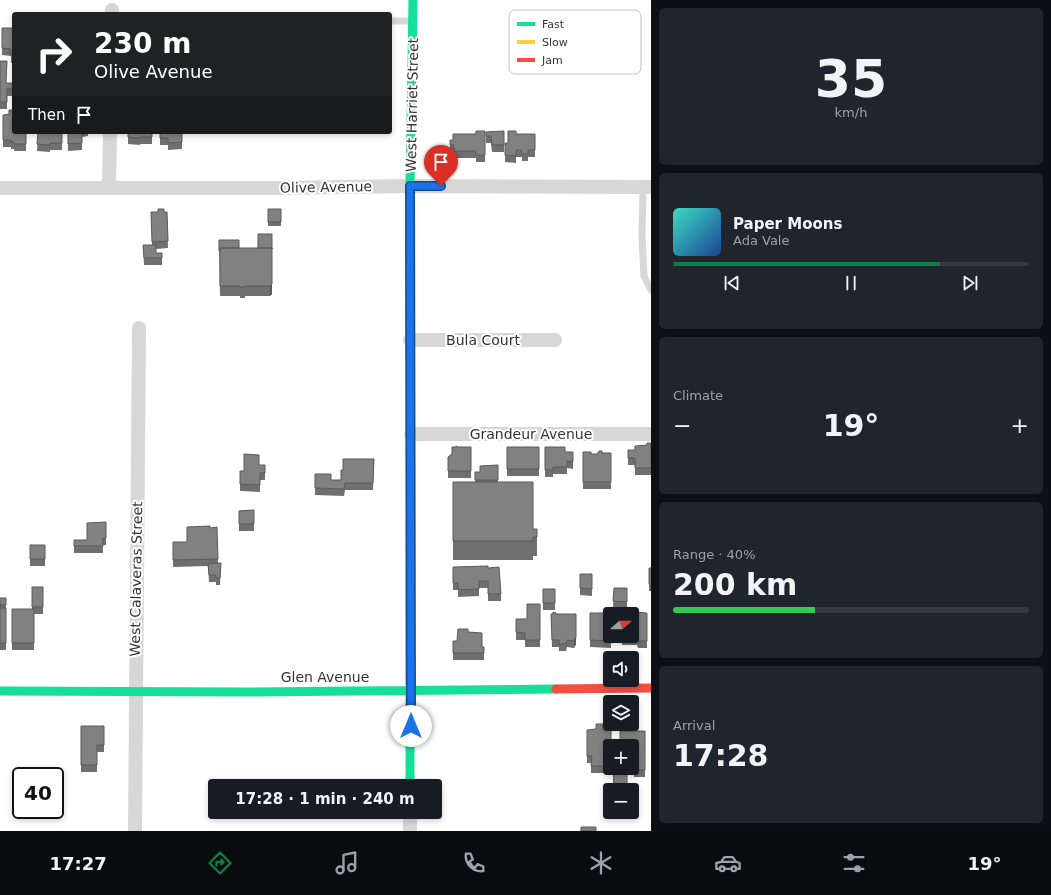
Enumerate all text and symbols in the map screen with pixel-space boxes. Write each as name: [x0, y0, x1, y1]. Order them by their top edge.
legend: [509, 10, 641, 74]
text: Fast: [542, 18, 565, 31]
text: 230 m: [94, 27, 191, 60]
icon: right: [28, 28, 80, 80]
text: Slow: [542, 36, 568, 49]
street label: West Harriet Street: [403, 37, 421, 172]
text: 35: [815, 49, 887, 109]
text: Jam: [541, 54, 563, 67]
text: Olive Avenue: [94, 61, 213, 82]
icon: arrive: [73, 104, 95, 126]
text: km/h: [835, 105, 867, 120]
text: Then: [28, 106, 65, 124]
pin: [424, 145, 458, 186]
icon: arrive: [430, 151, 452, 173]
street label: Olive Avenue: [280, 178, 372, 196]
text: Paper Moons: [733, 215, 842, 233]
text: Ada Vale: [733, 233, 789, 248]
icon: previous: [721, 272, 743, 294]
icon: pause: [840, 272, 862, 294]
icon: next: [959, 272, 981, 294]
street label: Bula Court: [446, 332, 520, 348]
text: Climate: [673, 388, 723, 403]
text: 19°: [823, 408, 879, 443]
text: −: [673, 413, 691, 438]
text: +: [1011, 413, 1029, 438]
street label: Grandeur Avenue: [470, 426, 592, 442]
street label: West Calaveras Street: [127, 501, 145, 657]
text: Range · 40%: [673, 547, 756, 562]
text: 200 km: [673, 567, 797, 602]
north arrow: [603, 607, 639, 643]
map controls: [603, 607, 639, 819]
button: sound: [603, 651, 639, 687]
street label: Glen Avenue: [281, 669, 369, 685]
button: layers: [603, 695, 639, 731]
position arrow: [390, 705, 432, 747]
text: Arrival: [673, 718, 715, 733]
text: 17:28: [673, 738, 769, 773]
button: +: [603, 739, 639, 775]
speed limit sign: 40: [12, 767, 64, 819]
button: −: [603, 783, 639, 819]
text: 17:28 · 1 min · 240 m: [235, 790, 415, 808]
icon: directions: [206, 849, 234, 877]
icon: music: [333, 849, 361, 877]
icon: phone: [460, 849, 488, 877]
icon: climate: [587, 849, 615, 877]
icon: car: [714, 849, 742, 877]
icon: filters: [840, 849, 868, 877]
text: 17:27: [49, 853, 107, 874]
text: 19°: [967, 853, 1002, 874]

